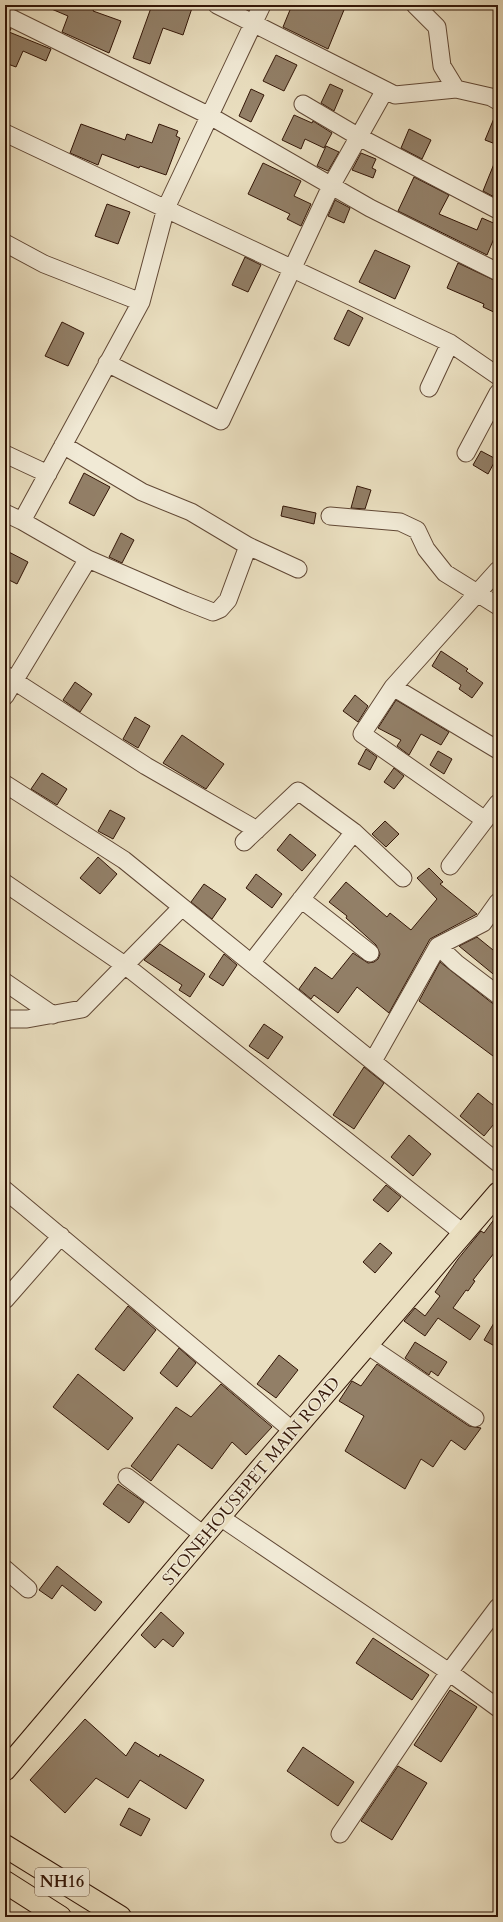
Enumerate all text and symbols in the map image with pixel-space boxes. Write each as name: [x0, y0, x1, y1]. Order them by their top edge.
street label: STONEHOUSEPET MAIN ROAD: [157, 1372, 345, 1590]
road number: NH16: [35, 1868, 89, 1896]

